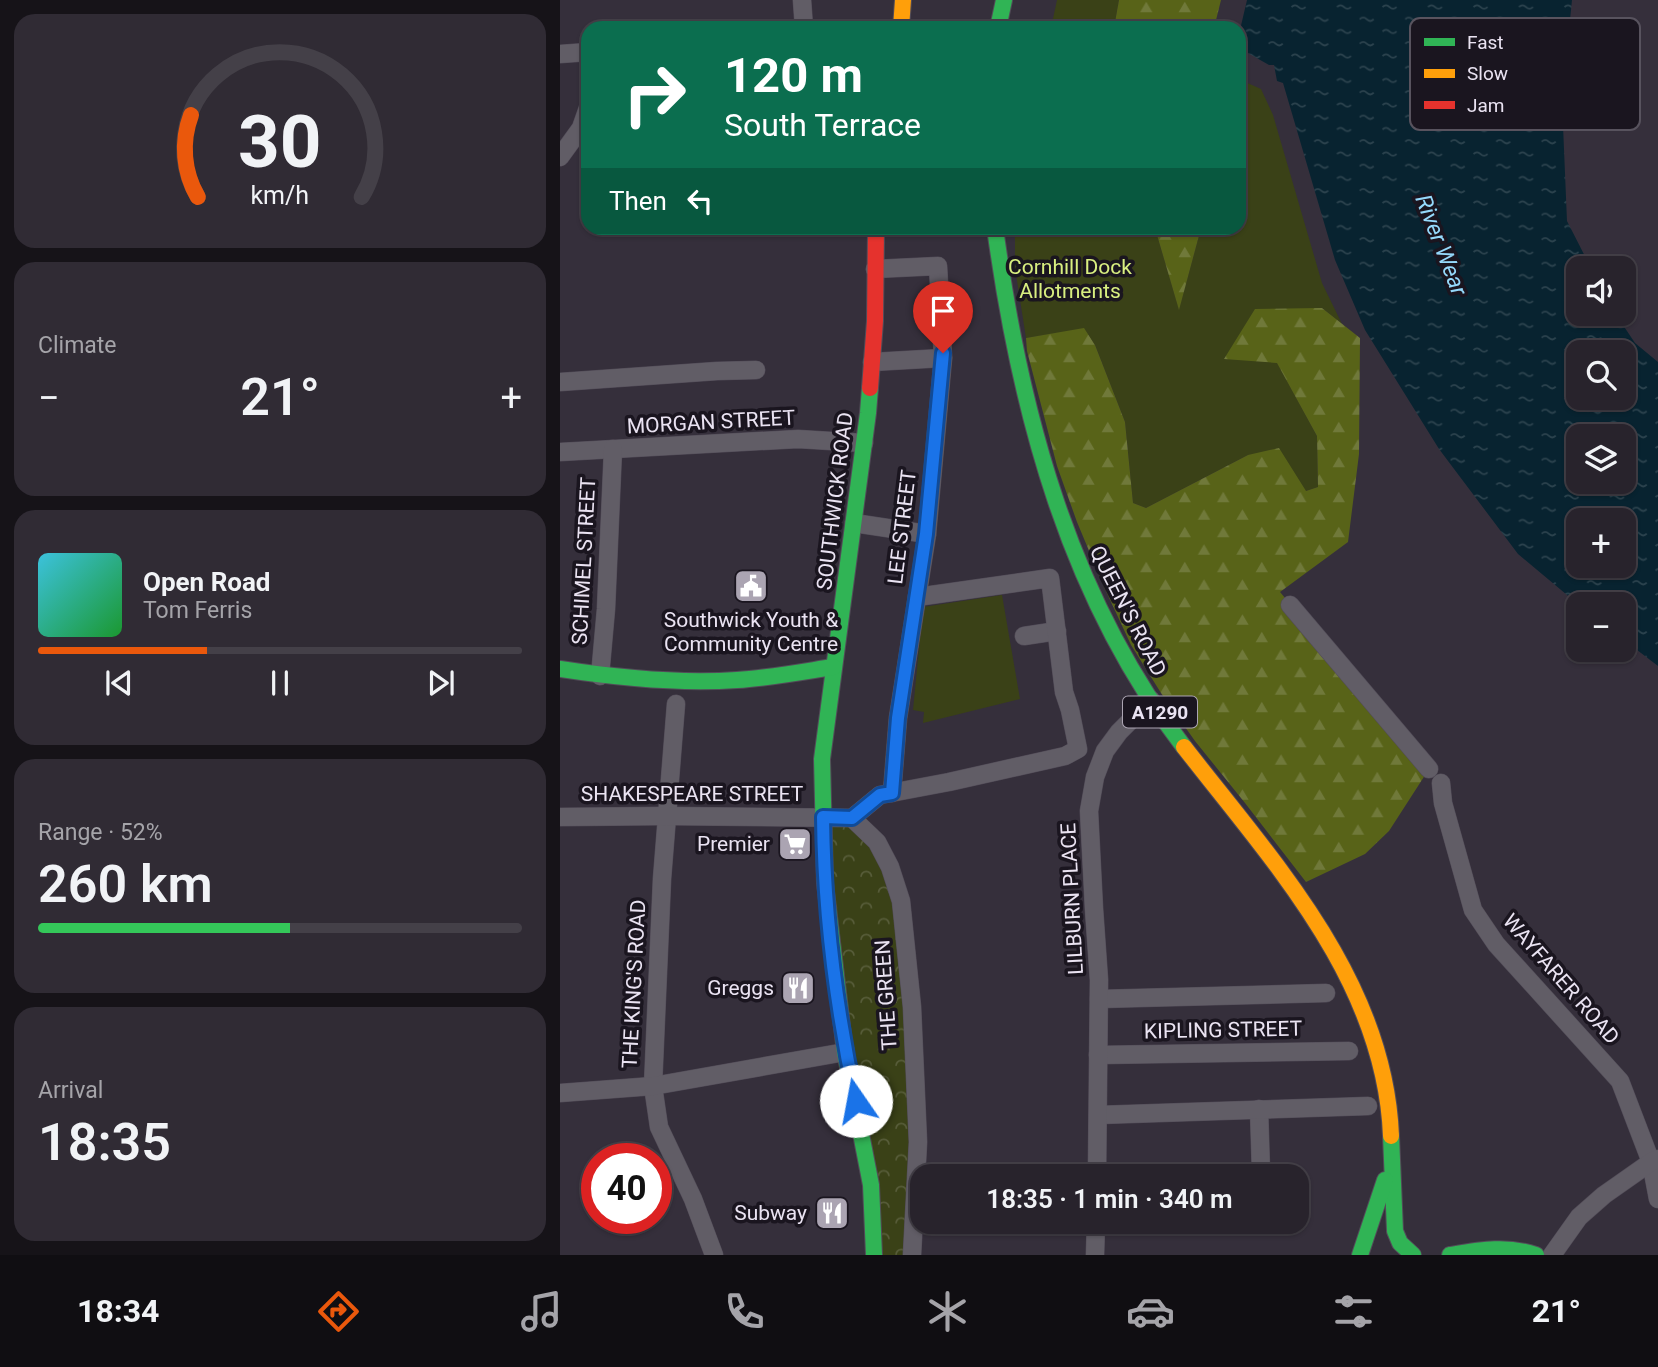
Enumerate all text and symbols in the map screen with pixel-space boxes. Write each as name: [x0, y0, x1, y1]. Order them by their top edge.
legend: [1410, 18, 1640, 130]
text: Fast: [1467, 31, 1504, 54]
text: 120 m: [724, 47, 863, 104]
icon: right: [609, 49, 700, 140]
text: Slow: [1467, 62, 1508, 85]
text: Jam: [1467, 94, 1504, 117]
text: 30: [238, 99, 322, 185]
text: South Terrace: [724, 106, 921, 144]
text: km/h: [251, 181, 309, 210]
icon: left: [681, 182, 719, 220]
text: Then: [609, 186, 667, 216]
water label: River Wear: [1409, 191, 1473, 301]
park label: Cornhill Dock Allotments: [1008, 255, 1132, 303]
map controls: [1566, 256, 1636, 662]
button: sound: [1566, 256, 1636, 326]
pin: [913, 281, 973, 353]
icon: arrive: [924, 292, 962, 330]
text: Climate: [38, 332, 117, 359]
button: search: [1566, 340, 1636, 410]
text: 21°: [240, 367, 320, 428]
text: −: [38, 376, 60, 420]
text: +: [500, 376, 522, 420]
street label: MORGAN STREET: [626, 406, 796, 438]
street label: SOUTHWICK ROAD: [812, 411, 858, 591]
button: layers: [1566, 424, 1636, 494]
street label: LEE STREET: [883, 468, 921, 586]
street label: SCHIMEL STREET: [568, 476, 600, 646]
button: +: [1566, 508, 1636, 578]
street label: QUEEN'S ROAD: [1085, 542, 1171, 680]
text: Open Road: [143, 567, 271, 597]
public building icon: Southwick Youth & Community Centre: [732, 567, 770, 605]
button: −: [1566, 592, 1636, 662]
text: Tom Ferris: [143, 597, 252, 624]
place label: Southwick Youth & Community Centre: [664, 608, 838, 656]
icon: previous: [100, 664, 138, 702]
icon: pause: [261, 664, 299, 702]
icon: next: [422, 664, 460, 702]
road number: A1290: [1123, 696, 1197, 727]
street label: SHAKESPEARE STREET: [581, 782, 804, 806]
text: Range · 52%: [38, 819, 163, 846]
street label: LILBURN PLACE: [1056, 822, 1088, 976]
supermarket icon: Premier: [776, 825, 814, 863]
place label: Premier: [697, 832, 770, 856]
text: 260 km: [38, 854, 213, 915]
street label: THE KING'S ROAD: [618, 899, 650, 1069]
street label: WAYFARER ROAD: [1498, 909, 1624, 1049]
street label: THE GREEN: [870, 939, 902, 1051]
restaurant icon: Greggs: [779, 969, 817, 1007]
place label: Greggs: [707, 976, 774, 1000]
street label: KIPLING STREET: [1144, 1017, 1303, 1043]
position arrow: [819, 1064, 893, 1138]
text: Arrival: [38, 1077, 103, 1104]
text: 18:35: [38, 1112, 171, 1173]
speed limit sign: 40: [581, 1143, 672, 1234]
text: 18:35 · 1 min · 340 m: [986, 1184, 1233, 1214]
restaurant icon: Subway: [813, 1194, 851, 1232]
place label: Subway: [734, 1201, 807, 1225]
icon: directions: [314, 1287, 363, 1336]
icon: music: [517, 1287, 566, 1336]
icon: phone: [720, 1287, 769, 1336]
icon: climate: [923, 1287, 972, 1336]
icon: car: [1126, 1287, 1175, 1336]
icon: filters: [1329, 1287, 1378, 1336]
text: 18:34: [77, 1292, 159, 1330]
text: 21°: [1532, 1292, 1581, 1330]

